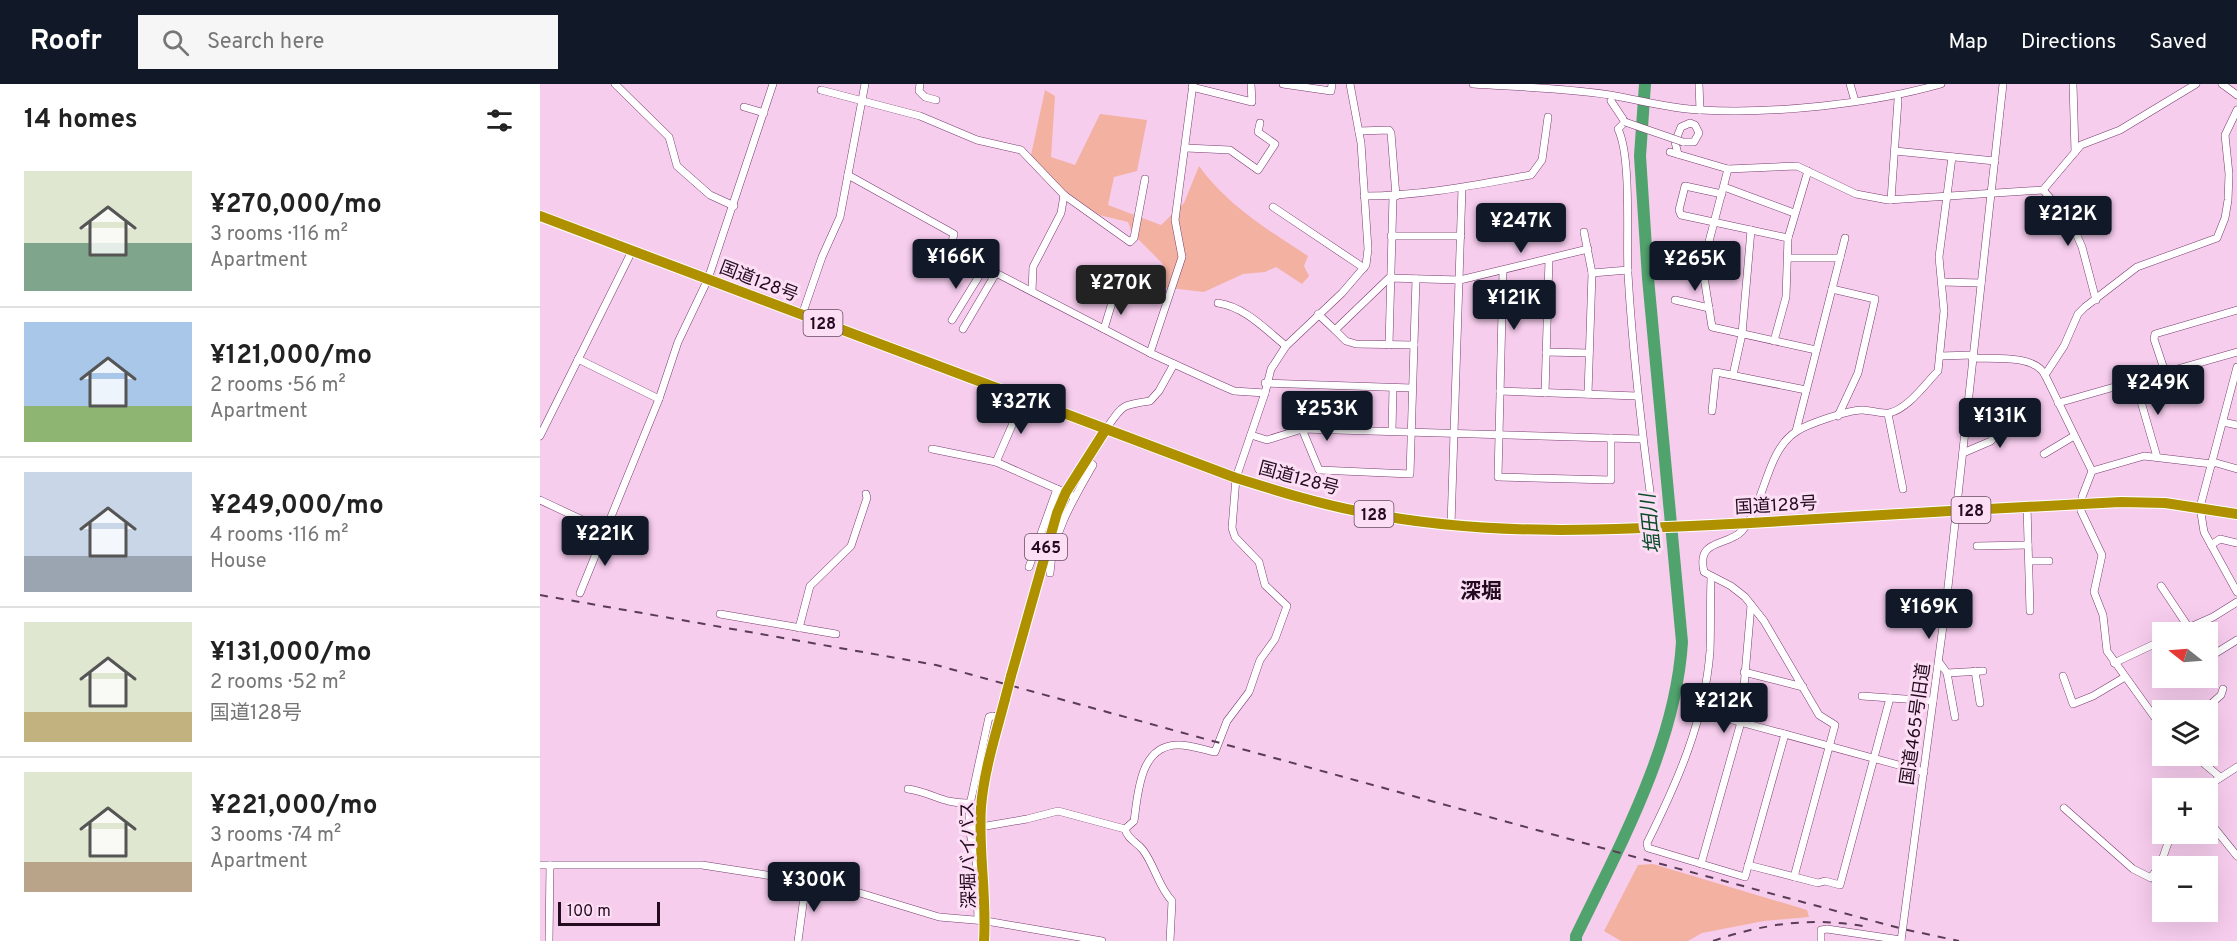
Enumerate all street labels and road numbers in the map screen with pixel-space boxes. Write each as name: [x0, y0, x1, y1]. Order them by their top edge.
street label: 国道128号: [716, 257, 801, 308]
road number: 128: [804, 310, 842, 336]
street label: 国道128号: [1256, 458, 1342, 501]
street label: 国道128号: [1734, 493, 1818, 520]
road number: 128: [1952, 497, 1990, 523]
road number: 128: [1354, 501, 1394, 527]
road number: 465: [1025, 534, 1067, 560]
street label: 国道465号旧道: [1897, 662, 1936, 787]
street label: 深堀バイパス: [957, 801, 982, 909]

